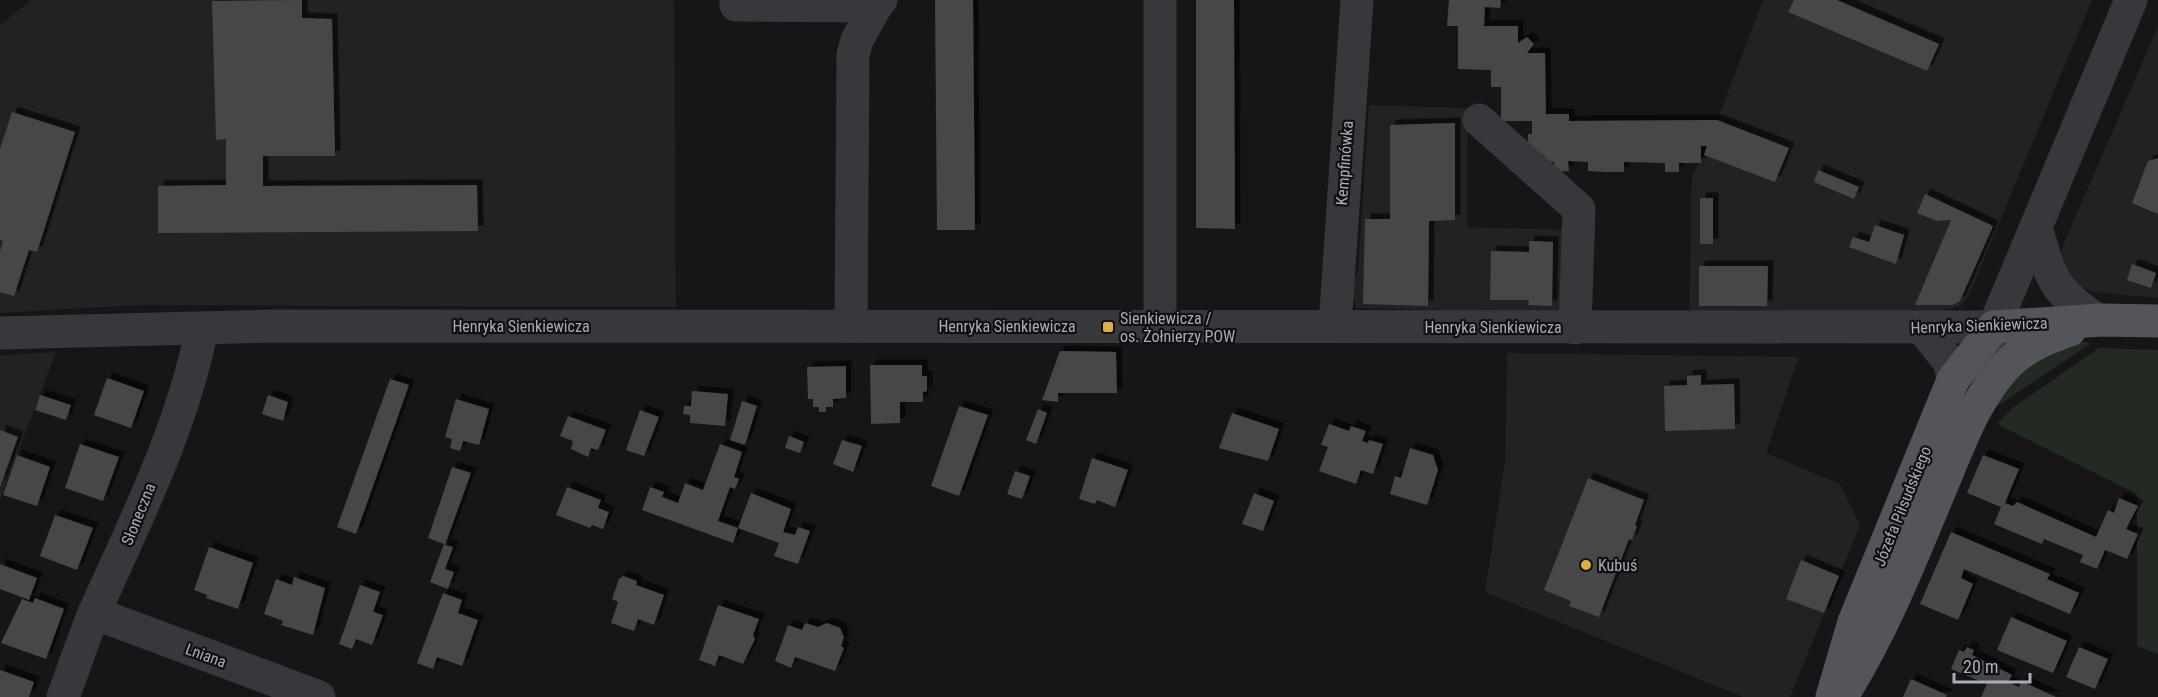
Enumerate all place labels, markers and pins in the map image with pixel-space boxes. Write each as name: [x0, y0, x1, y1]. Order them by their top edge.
place label: Sienkiewicza / os. Żołnierzy POW: [1120, 309, 1235, 346]
marker: Sienkiewicza / os. Żołnierzy POW: [1101, 320, 1115, 334]
place label: Kubuś: [1598, 556, 1637, 575]
marker: Kubuś: [1579, 558, 1593, 572]

